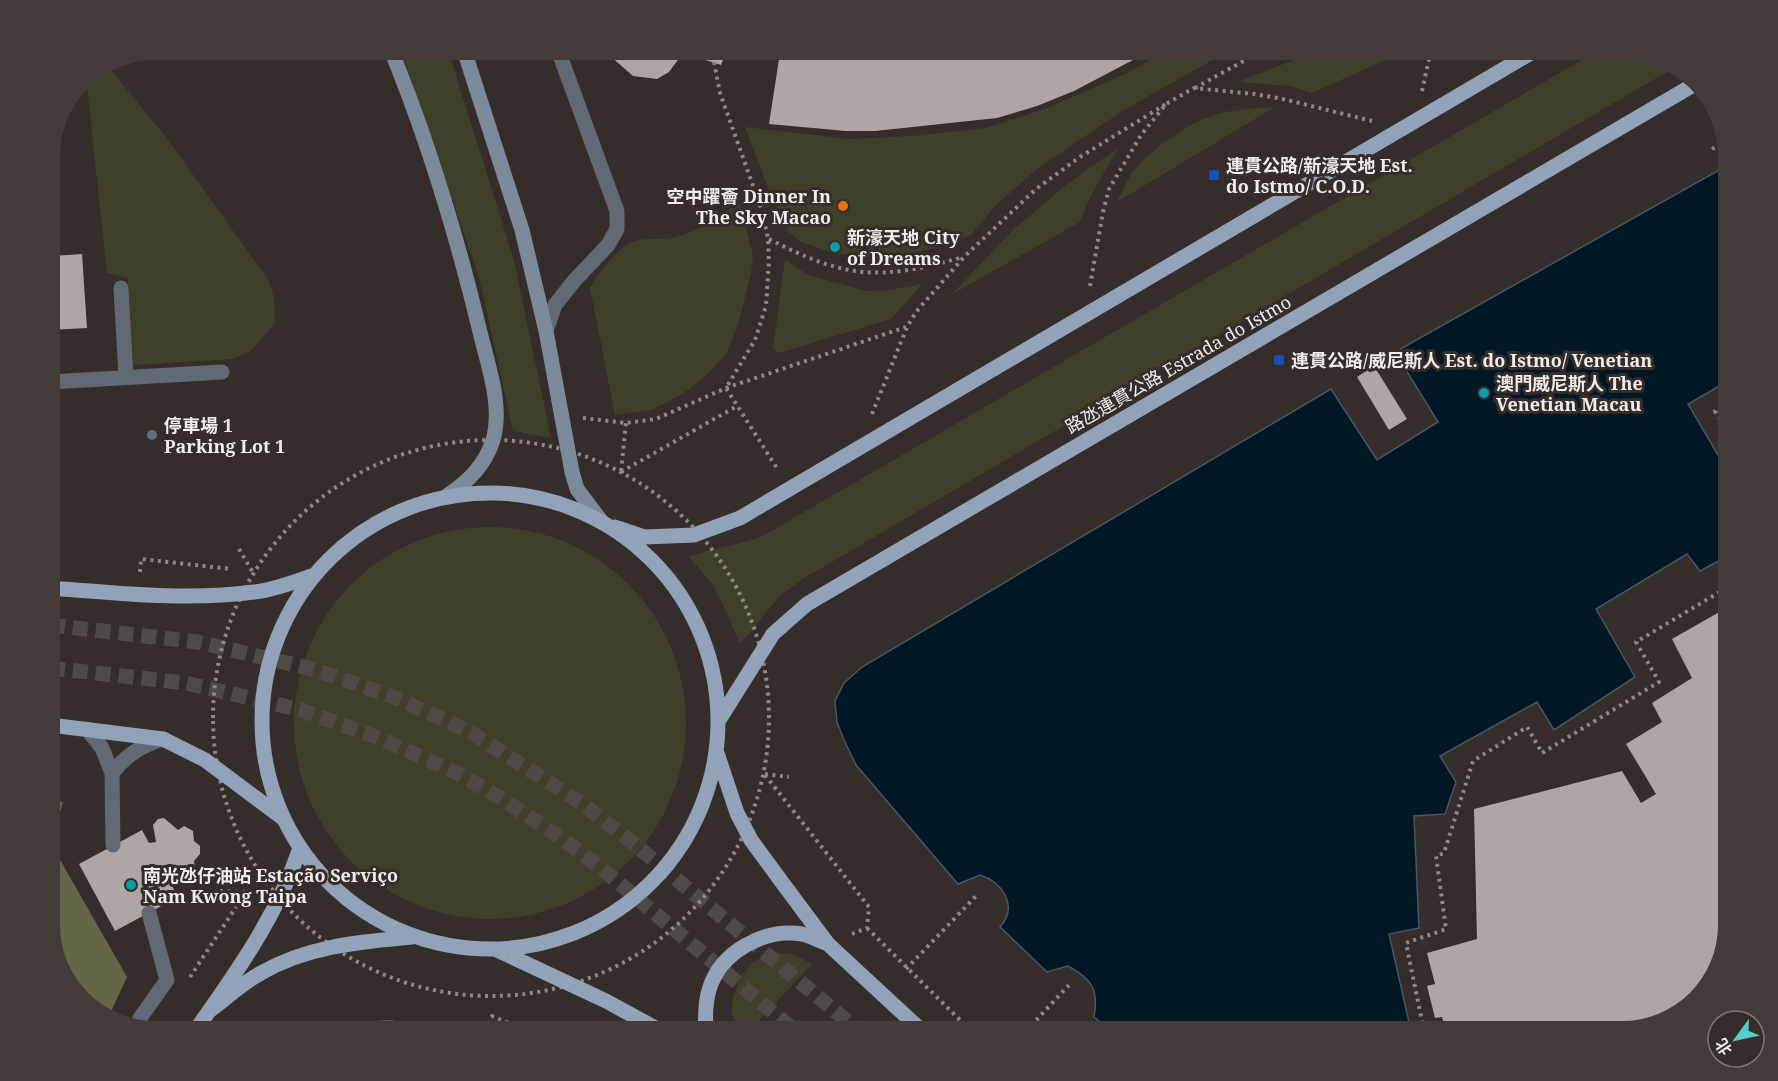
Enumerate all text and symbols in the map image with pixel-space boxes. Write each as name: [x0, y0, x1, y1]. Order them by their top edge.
place label: 連貫公路/新濠天地 Est. do Istmo/ C.O.D.: [1226, 153, 1413, 198]
marker: 連貫公路/新濠天地 Est. do Istmo/ C.O.D.: [1207, 168, 1221, 182]
place label: 空中躍薈 Dinner In The Sky Macao: [667, 184, 831, 229]
marker: 空中躍薈 Dinner In The Sky Macao: [836, 199, 850, 213]
place label: 新濠天地 City of Dreams: [847, 225, 960, 270]
marker: 新濠天地 City of Dreams: [828, 240, 842, 254]
street label: 路氹連貫公路 Estrada do Istmo: [1061, 289, 1295, 439]
place label: 連貫公路/威尼斯人 Est. do Istmo/ Venetian: [1291, 348, 1652, 372]
marker: 連貫公路/威尼斯人 Est. do Istmo/ Venetian: [1272, 353, 1286, 367]
place label: 澳門威尼斯人 The Venetian Macau: [1496, 371, 1643, 416]
marker: 澳門威尼斯人 The Venetian Macau: [1477, 386, 1491, 400]
place label: 停車場 1 Parking Lot 1: [164, 413, 285, 458]
marker: 停車場 1 Parking Lot 1: [145, 428, 159, 442]
place label: 南光氹仔油站 Estação Serviço Nam Kwong Taipa: [143, 863, 398, 908]
marker: 南光氹仔油站 Estação Serviço Nam Kwong Taipa: [124, 878, 138, 892]
north arrow: [1706, 1009, 1766, 1069]
text: 北: [1710, 1034, 1737, 1060]

